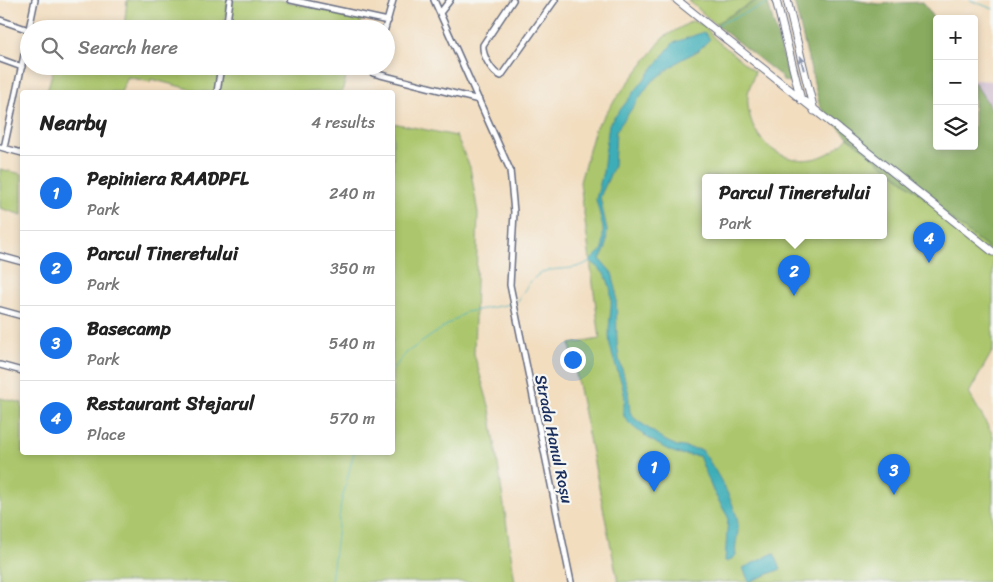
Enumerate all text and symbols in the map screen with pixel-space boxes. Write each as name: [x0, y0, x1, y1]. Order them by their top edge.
map controls: [933, 15, 978, 150]
button: +: [933, 15, 978, 60]
search box: [20, 20, 395, 75]
text: Search here: [78, 31, 178, 64]
icon: search: [38, 34, 66, 62]
one-way arrow: [798, 56, 806, 71]
button: −: [933, 60, 978, 105]
text: Nearby: [40, 104, 106, 142]
button: layers: [933, 105, 978, 150]
text: 4 results: [311, 108, 375, 137]
text: Pepiniera RAADPFL: [87, 162, 249, 195]
popup: [702, 174, 887, 239]
text: Parcul Tineretului: [719, 176, 870, 209]
text: 1: [53, 179, 59, 208]
text: 240 m: [329, 179, 375, 208]
text: Park: [87, 195, 120, 224]
text: Park: [719, 209, 752, 238]
pin: 4: [913, 222, 945, 263]
text: Parcul Tineretului: [87, 237, 238, 270]
text: 2: [51, 254, 61, 283]
text: 350 m: [330, 254, 375, 283]
pin: 2: [778, 255, 810, 296]
text: Park: [87, 270, 120, 299]
text: Basecamp: [87, 312, 171, 345]
text: 3: [52, 329, 60, 358]
text: 540 m: [329, 329, 375, 358]
text: Park: [87, 345, 120, 374]
your location: [560, 347, 586, 373]
street label: Strada Hanul Roșu: [526, 372, 582, 507]
text: Restaurant Stejarul: [87, 387, 254, 420]
text: 4: [51, 404, 61, 433]
text: 570 m: [330, 404, 375, 433]
text: Place: [87, 420, 126, 449]
pin: 1: [638, 451, 670, 492]
pin: 3: [878, 454, 910, 495]

